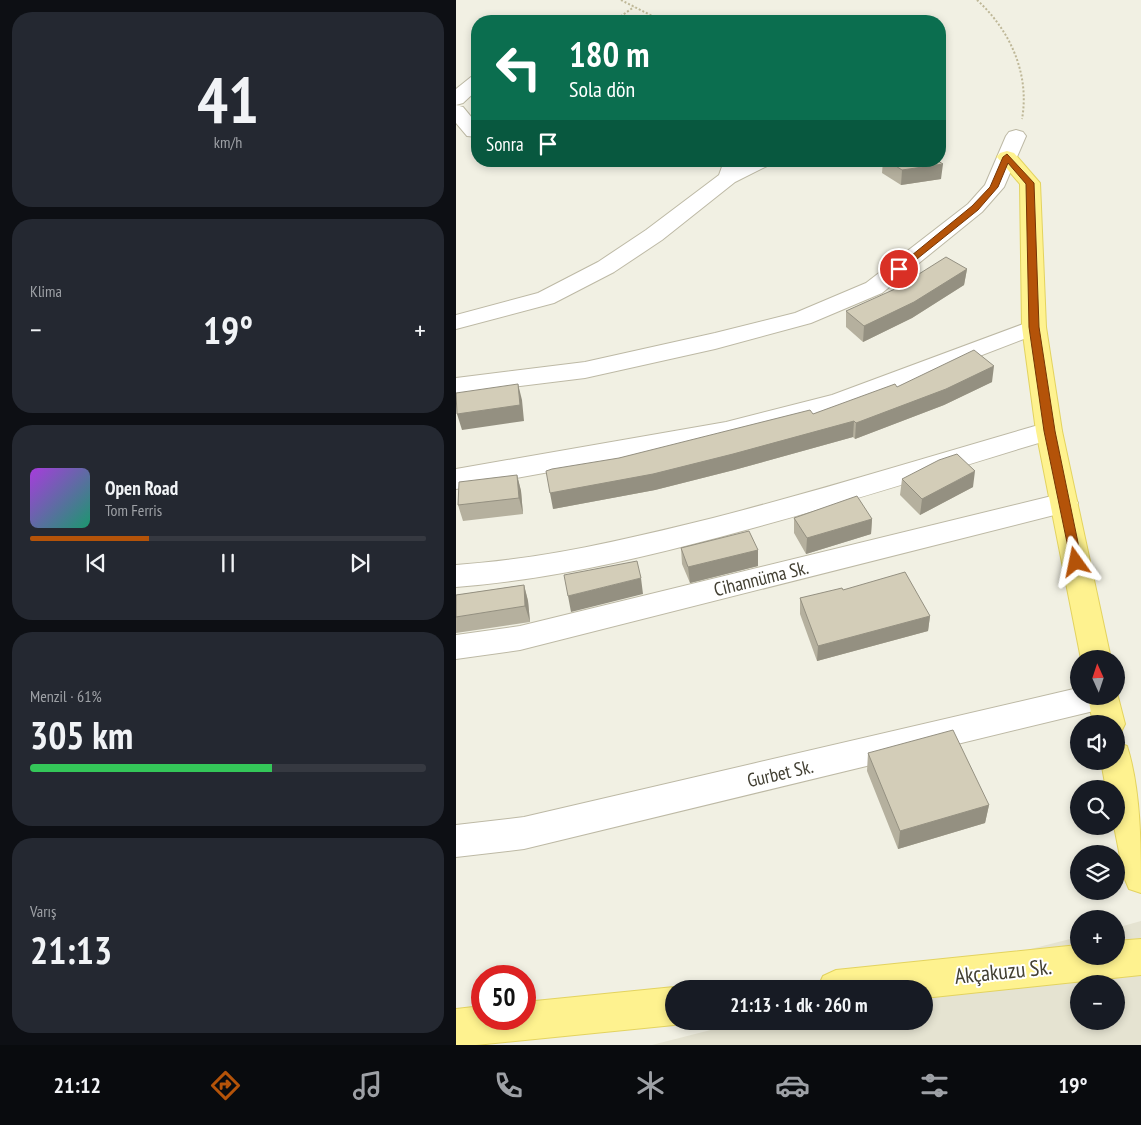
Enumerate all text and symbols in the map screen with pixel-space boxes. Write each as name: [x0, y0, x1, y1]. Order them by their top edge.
text: 180 m: [569, 31, 650, 77]
icon: left: [486, 35, 551, 100]
text: 41: [197, 57, 259, 141]
text: Sola dön: [569, 75, 635, 103]
icon: arrive: [534, 130, 562, 158]
text: km/h: [214, 132, 242, 152]
text: Sonra: [486, 132, 524, 156]
pin: [878, 248, 920, 290]
icon: arrive: [885, 255, 913, 283]
text: Klima: [30, 281, 62, 301]
text: 19°: [203, 305, 253, 354]
text: −: [30, 311, 42, 348]
text: +: [414, 311, 426, 348]
text: Open Road: [105, 476, 178, 500]
text: Tom Ferris: [105, 500, 162, 520]
position arrow: [1049, 535, 1101, 587]
icon: previous: [82, 549, 110, 577]
icon: pause: [214, 549, 242, 577]
icon: next: [346, 549, 374, 577]
street label: Cihannüma Sk.: [711, 555, 811, 601]
north arrow: [1070, 650, 1125, 705]
map controls: [1070, 650, 1125, 1030]
text: Menzil · 61%: [30, 686, 102, 706]
text: 305 km: [30, 710, 133, 759]
button: sound: [1070, 715, 1125, 770]
street label: Gurbet Sk.: [745, 754, 815, 792]
button: search: [1070, 780, 1125, 835]
button: layers: [1070, 845, 1125, 900]
text: Varış: [30, 901, 56, 921]
button: +: [1070, 910, 1125, 965]
text: 21:13: [30, 925, 112, 974]
street label: Akçakuzu Sk.: [953, 952, 1053, 990]
speed limit sign: 50: [471, 965, 536, 1030]
button: −: [1070, 975, 1125, 1030]
text: 21:13 · 1 dk · 260 m: [730, 993, 868, 1017]
icon: directions: [208, 1068, 243, 1103]
icon: music: [350, 1068, 385, 1103]
icon: phone: [491, 1068, 526, 1103]
icon: climate: [633, 1068, 668, 1103]
icon: car: [775, 1068, 810, 1103]
icon: filters: [917, 1068, 952, 1103]
text: 21:12: [53, 1071, 101, 1099]
text: 19°: [1058, 1071, 1088, 1099]

